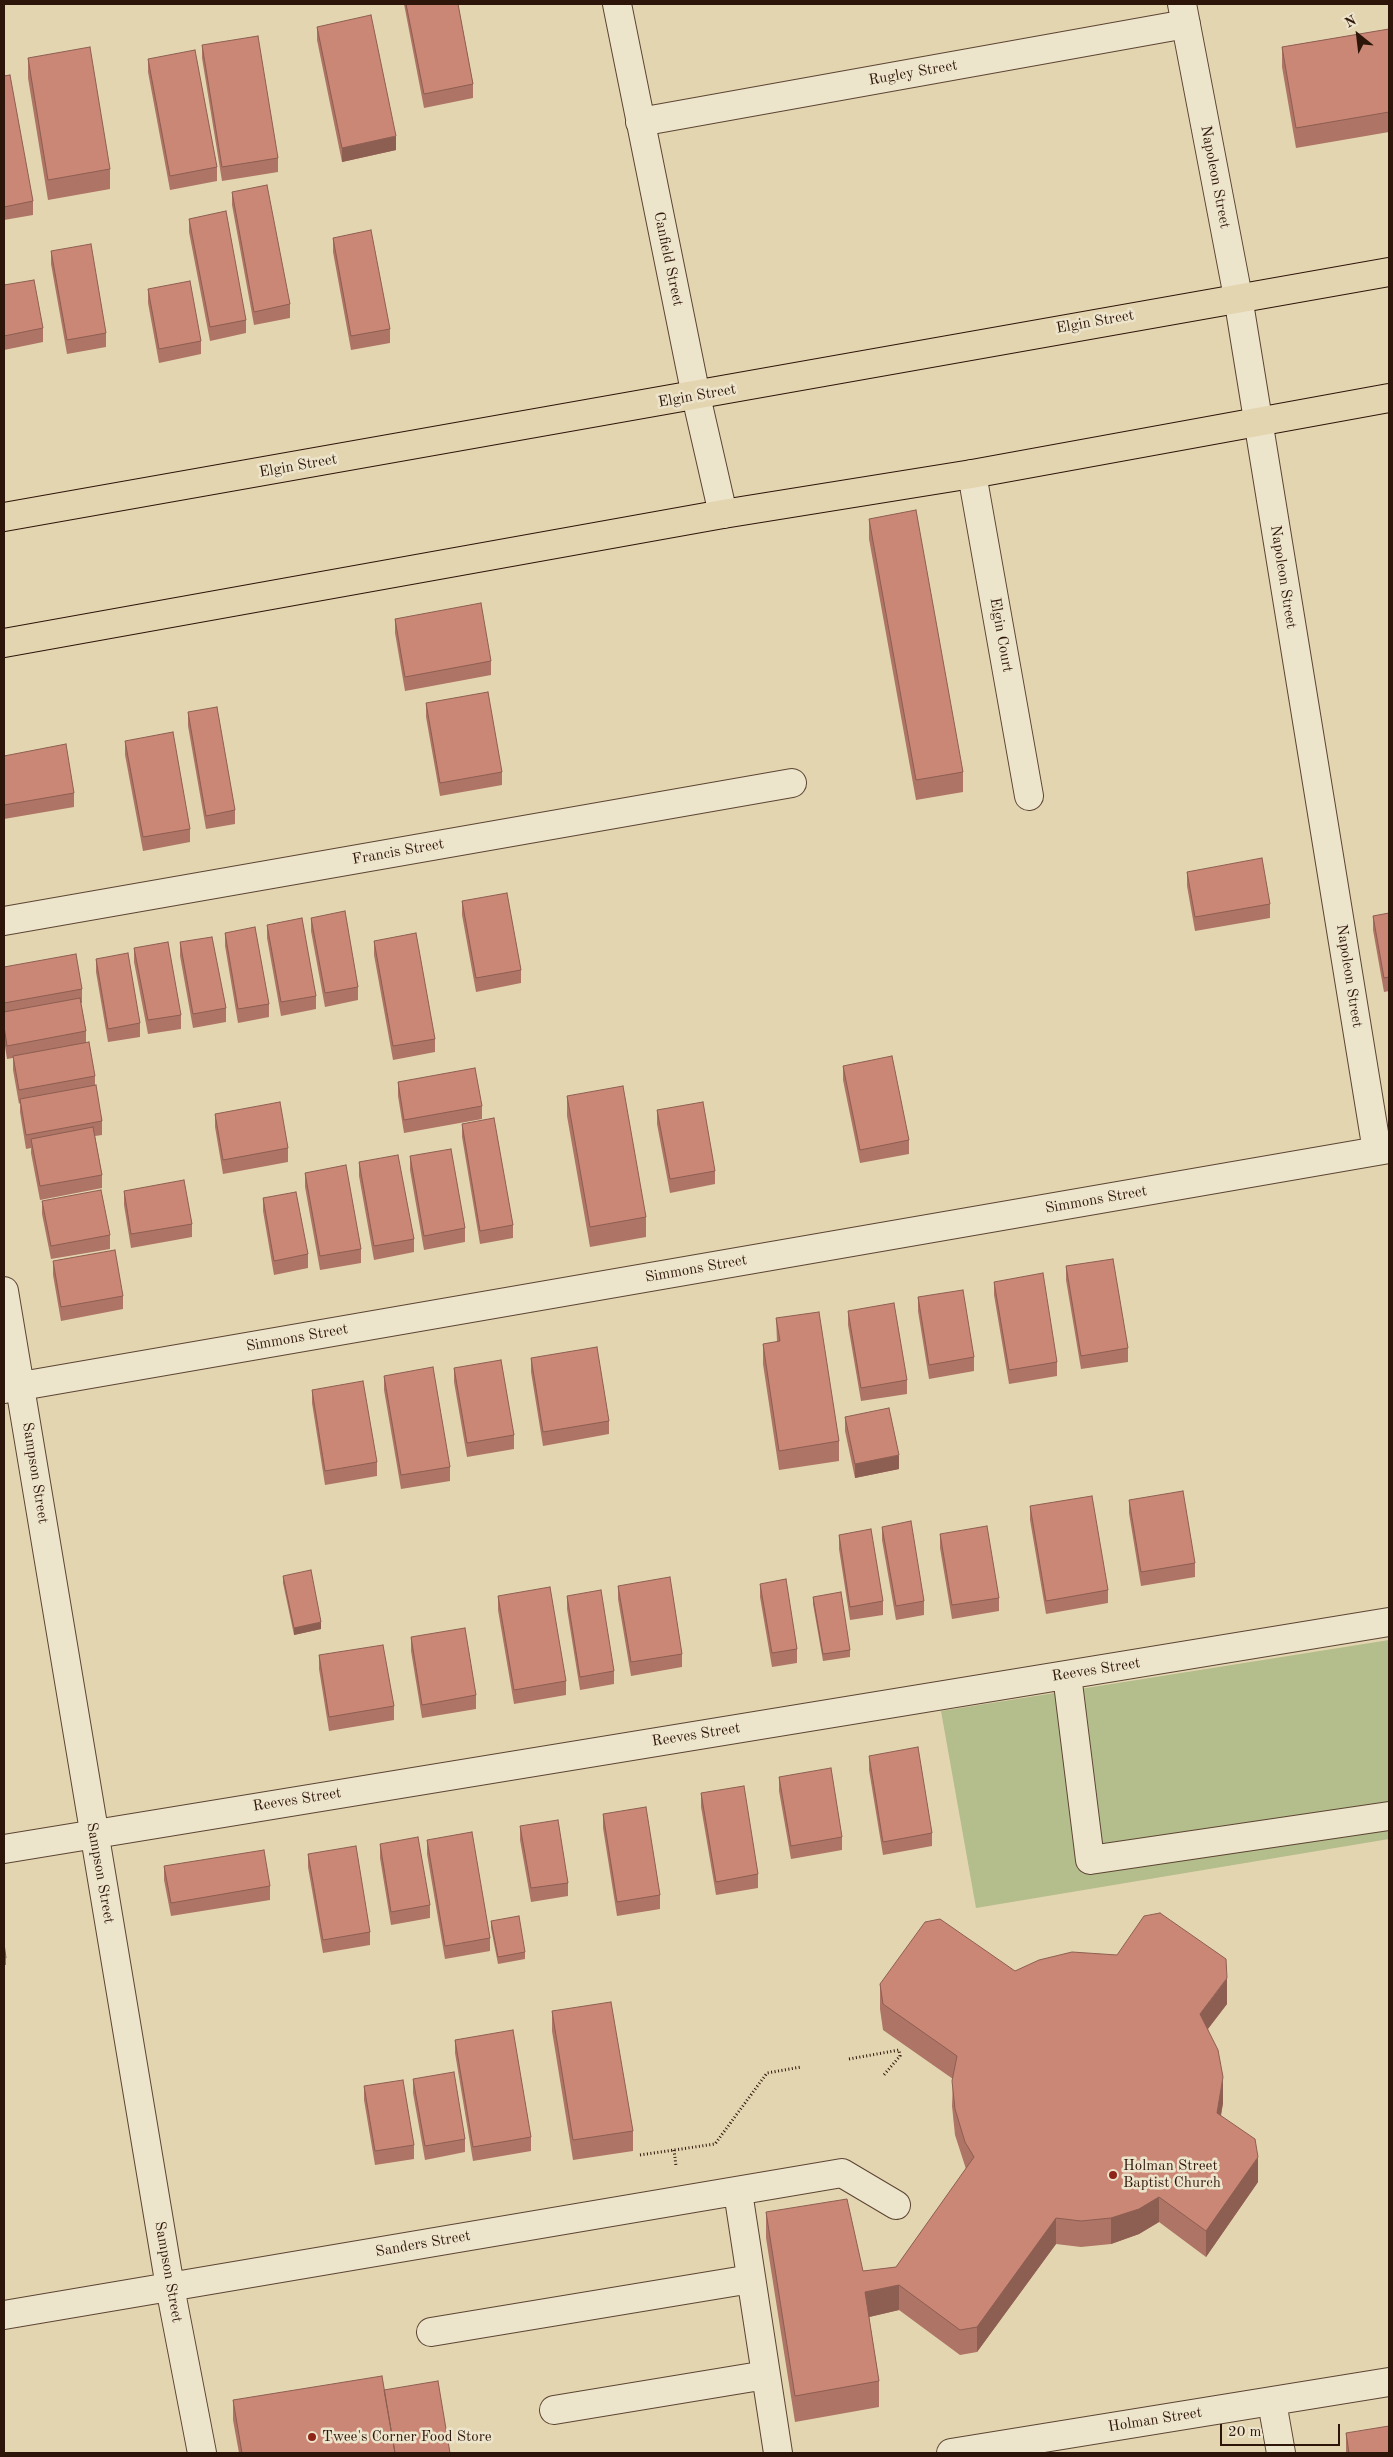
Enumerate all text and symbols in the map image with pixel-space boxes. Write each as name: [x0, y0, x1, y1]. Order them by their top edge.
north arrow: [1333, 10, 1383, 60]
text: N: [1343, 13, 1359, 31]
street label: Rugley Street: [867, 56, 959, 90]
street label: Napoleon Street: [1196, 124, 1234, 230]
street label: Canfield Street: [649, 210, 687, 308]
street label: Elgin Street: [1055, 306, 1135, 338]
street label: Elgin Street: [657, 380, 737, 412]
street label: Elgin Street: [258, 450, 338, 482]
street label: Napoleon Street: [1266, 524, 1300, 630]
street label: Elgin Court: [986, 596, 1016, 674]
street label: Francis Street: [351, 835, 445, 869]
street label: Napoleon Street: [1332, 923, 1366, 1029]
street label: Simmons Street: [1044, 1182, 1148, 1218]
street label: Simmons Street: [644, 1251, 748, 1287]
street label: Simmons Street: [245, 1320, 349, 1356]
street label: Sampson Street: [18, 1421, 52, 1525]
street label: Reeves Street: [1051, 1654, 1141, 1686]
street label: Reeves Street: [651, 1719, 741, 1751]
street label: Reeves Street: [252, 1784, 342, 1816]
street label: Sampson Street: [82, 1821, 118, 1925]
place label: Holman Street Baptist Church: [1123, 2157, 1221, 2192]
marker: Holman Street Baptist Church: [1107, 2169, 1119, 2181]
street label: Sampson Street: [150, 2220, 186, 2324]
street label: Sanders Street: [374, 2227, 472, 2261]
street label: Holman Street: [1107, 2404, 1203, 2436]
scale bar: [1223, 2414, 1343, 2446]
text: 20 m: [1228, 2425, 1262, 2440]
place label: Twee's Corner Food Store: [322, 2428, 492, 2446]
marker: Twee's Corner Food Store: [306, 2431, 318, 2443]

